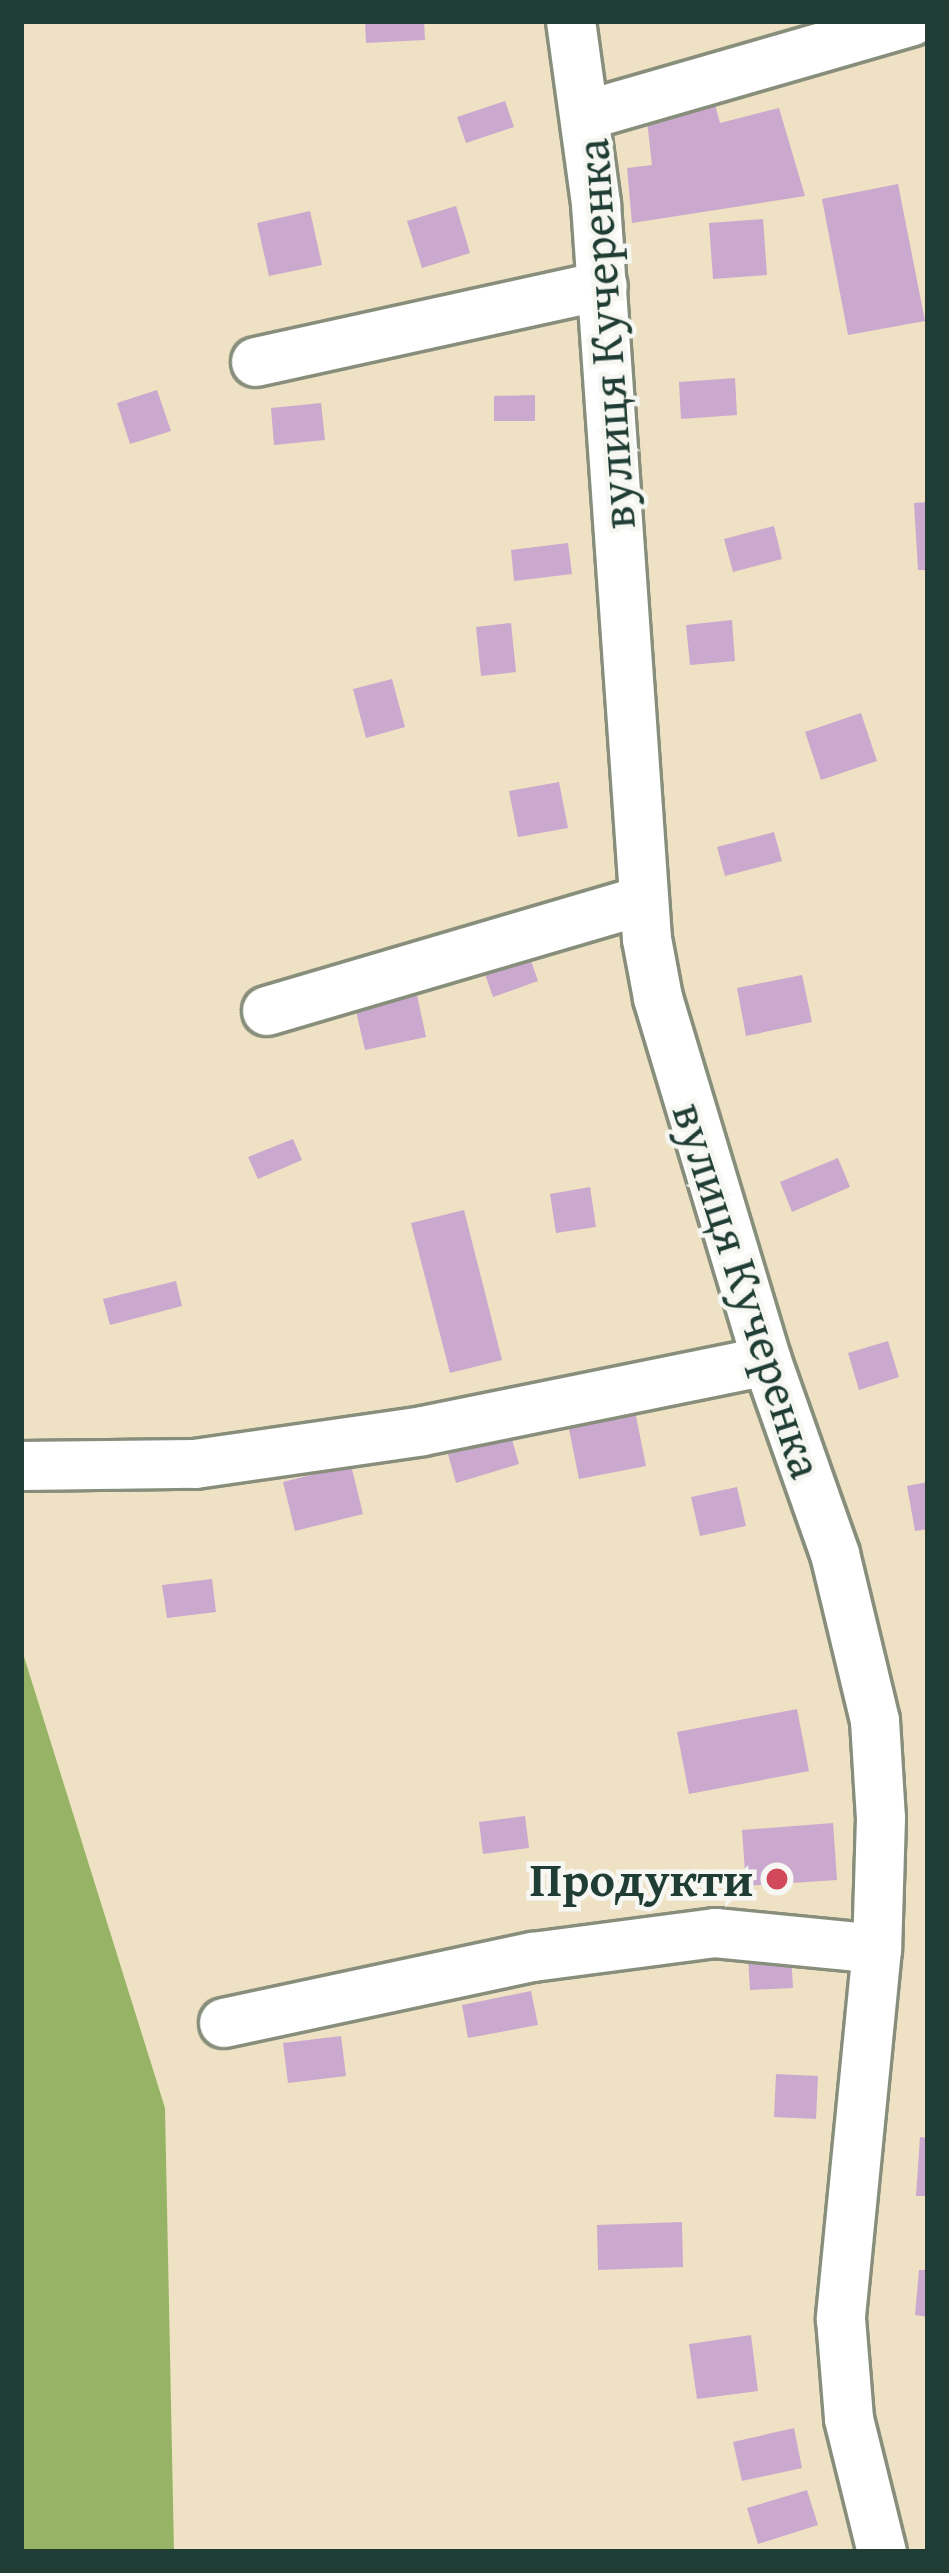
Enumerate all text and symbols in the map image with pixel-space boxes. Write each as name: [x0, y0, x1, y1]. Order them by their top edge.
street label: вулиця Кучеренка: [562, 137, 646, 531]
street label: вулиця Кучеренка: [661, 1095, 837, 1485]
place label: Продукти: [530, 1850, 753, 1908]
marker: Продукти: [764, 1866, 790, 1892]

